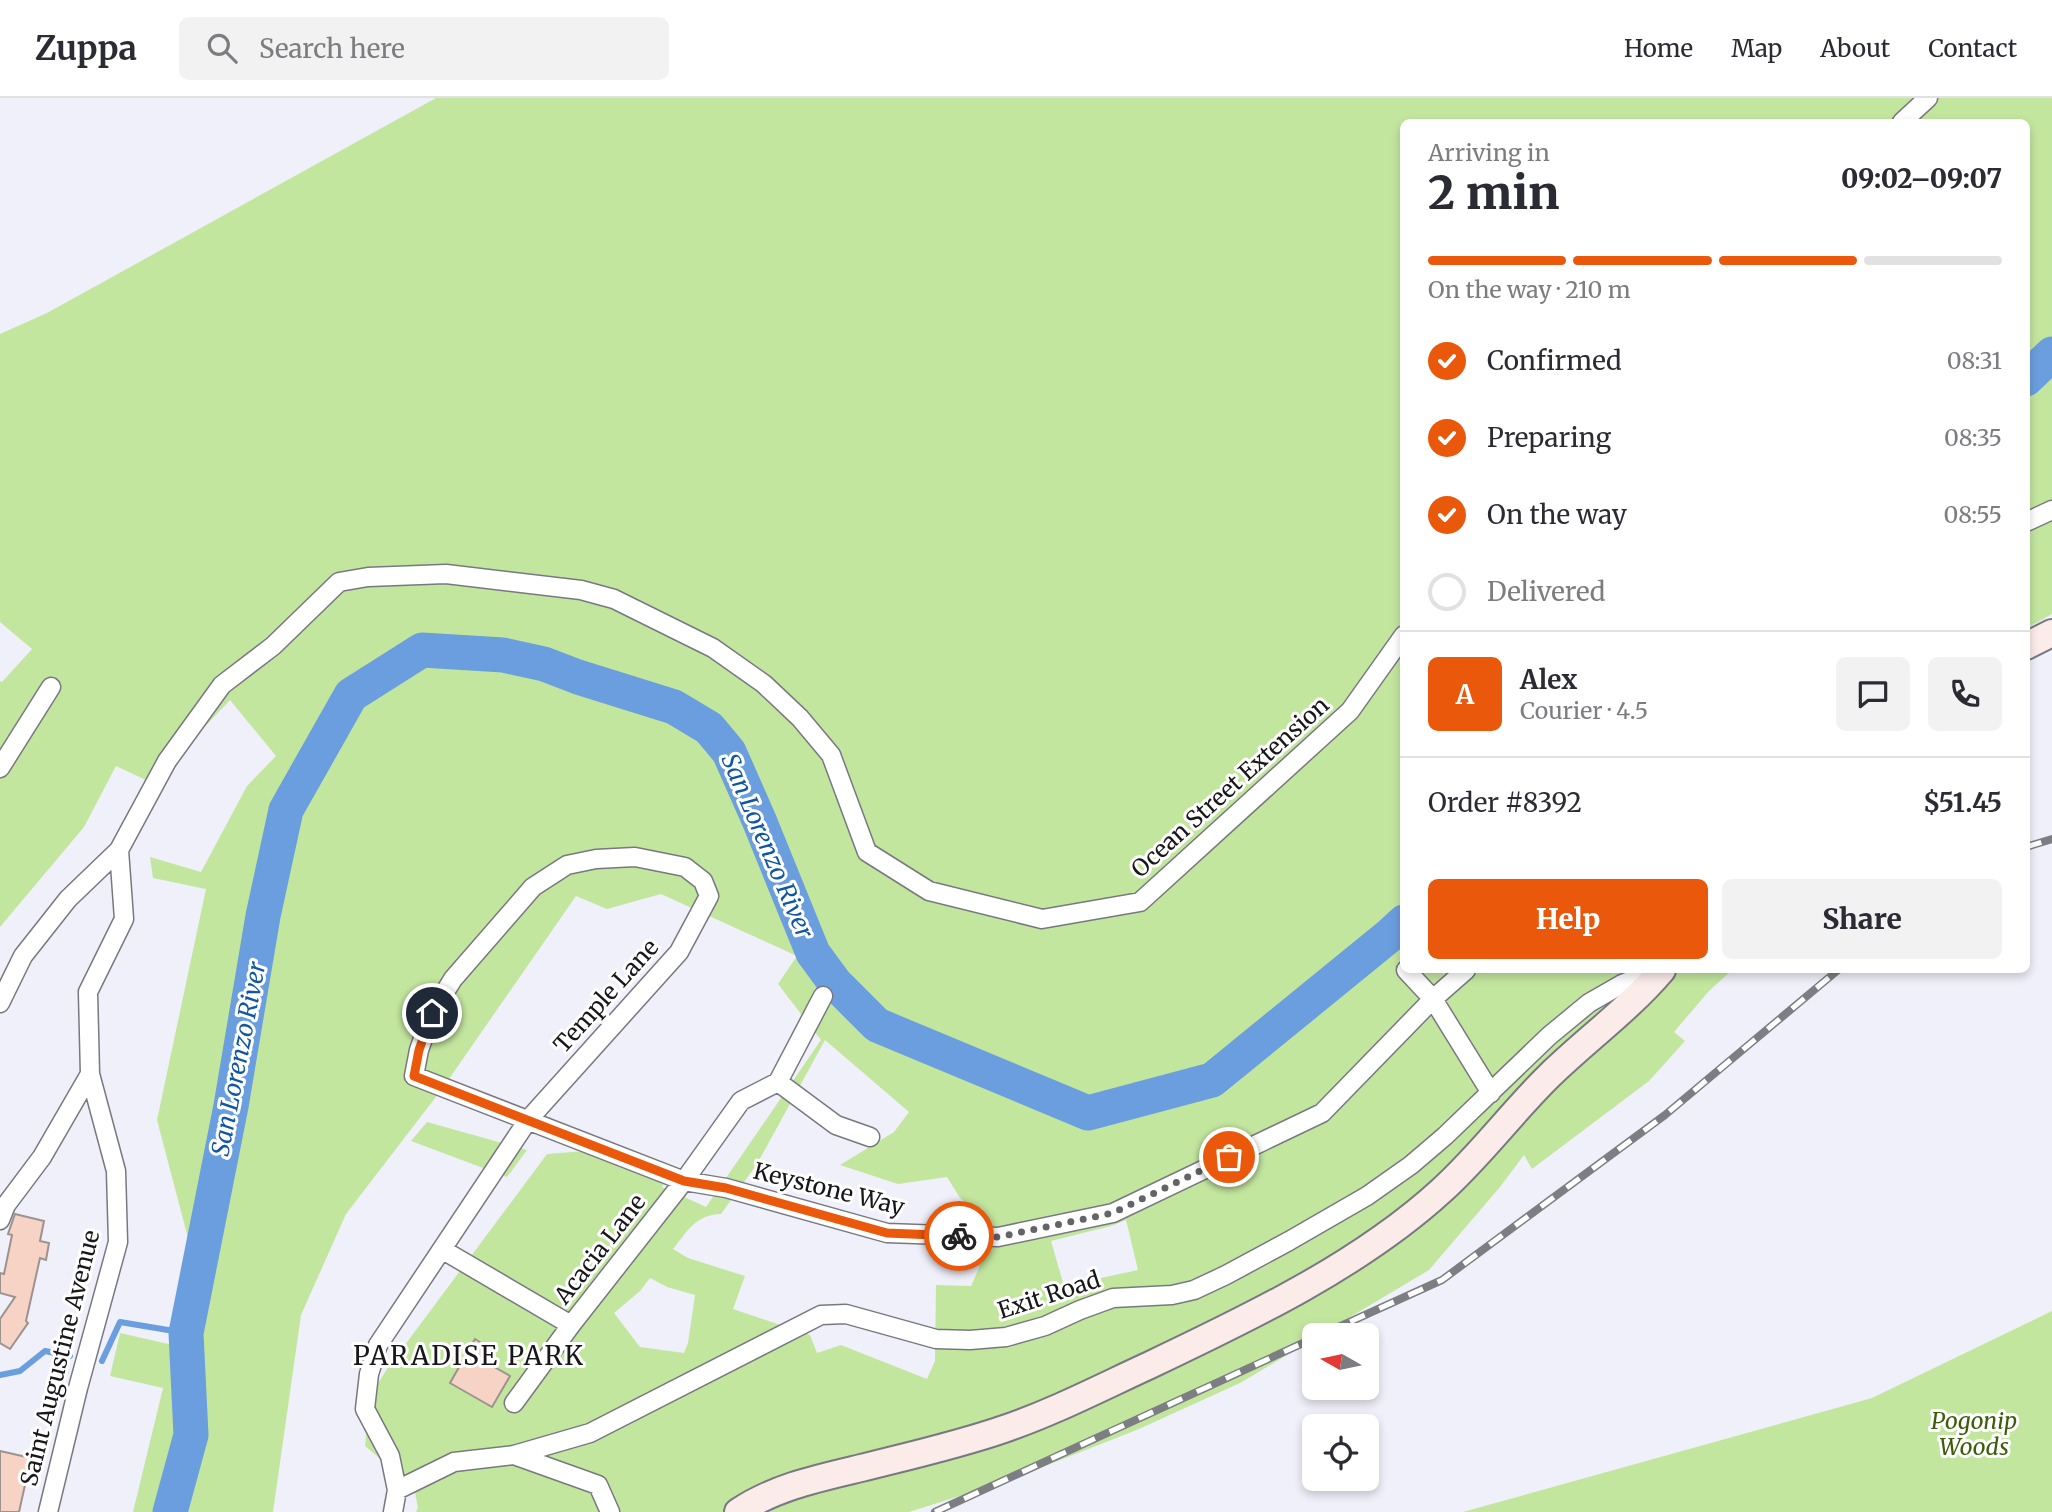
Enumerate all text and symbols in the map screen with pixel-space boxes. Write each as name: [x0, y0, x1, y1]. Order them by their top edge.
search box: [179, 17, 669, 80]
text: Zuppa: [35, 28, 137, 69]
icon: search: [203, 29, 241, 67]
text: Search here: [259, 32, 405, 65]
text: Home: [1624, 33, 1693, 64]
text: Map: [1731, 33, 1782, 64]
text: About: [1820, 33, 1890, 64]
text: Contact: [1928, 33, 2017, 64]
text: Arriving in: [1428, 138, 1550, 167]
text: 09:02–09:07: [1841, 162, 2002, 195]
text: 2 min: [1428, 164, 1560, 222]
text: On the way · 210 m: [1428, 275, 1631, 304]
icon: check: [1428, 342, 1466, 380]
text: Confirmed: [1487, 344, 1622, 377]
text: 08:31: [1947, 346, 2002, 375]
icon: check: [1428, 419, 1466, 457]
text: Preparing: [1487, 421, 1611, 454]
text: 08:35: [1944, 423, 2002, 452]
icon: check: [1428, 496, 1466, 534]
text: On the way: [1487, 498, 1627, 531]
text: 08:55: [1944, 500, 2002, 529]
text: Delivered: [1487, 575, 1606, 608]
button: chat: [1836, 657, 1910, 731]
button: phone: [1928, 657, 2002, 731]
text: Alex: [1520, 663, 1577, 696]
text: A: [1456, 678, 1474, 711]
street label: Ocean Street Extension: [1125, 690, 1335, 883]
text: Courier · 4.5: [1520, 696, 1648, 725]
water label: San Lorenzo River: [715, 749, 821, 944]
text: Order #8392: [1428, 786, 1582, 819]
text: $51.45: [1923, 786, 2002, 819]
button: Help: [1428, 879, 1708, 959]
button: Share: [1722, 879, 2002, 959]
street label: Temple Lane: [547, 933, 664, 1058]
water label: San Lorenzo River: [204, 958, 273, 1159]
pin: [402, 983, 462, 1043]
icon: home: [413, 994, 451, 1032]
pin: [1199, 1127, 1259, 1187]
icon: bag: [1210, 1138, 1248, 1176]
street label: Keystone Way: [751, 1156, 908, 1221]
street label: Acacia Lane: [547, 1188, 651, 1310]
courier: [924, 1201, 994, 1271]
icon: bike: [940, 1217, 978, 1255]
street label: Saint Augustine Avenue: [14, 1227, 105, 1489]
street label: Exit Road: [994, 1264, 1104, 1325]
north arrow: [1302, 1323, 1379, 1400]
map controls: [1302, 1323, 1379, 1491]
district label: PARADISE PARK: [353, 1339, 585, 1372]
park label: Pogonip Woods: [1931, 1406, 2017, 1461]
button: locate: [1302, 1414, 1379, 1491]

